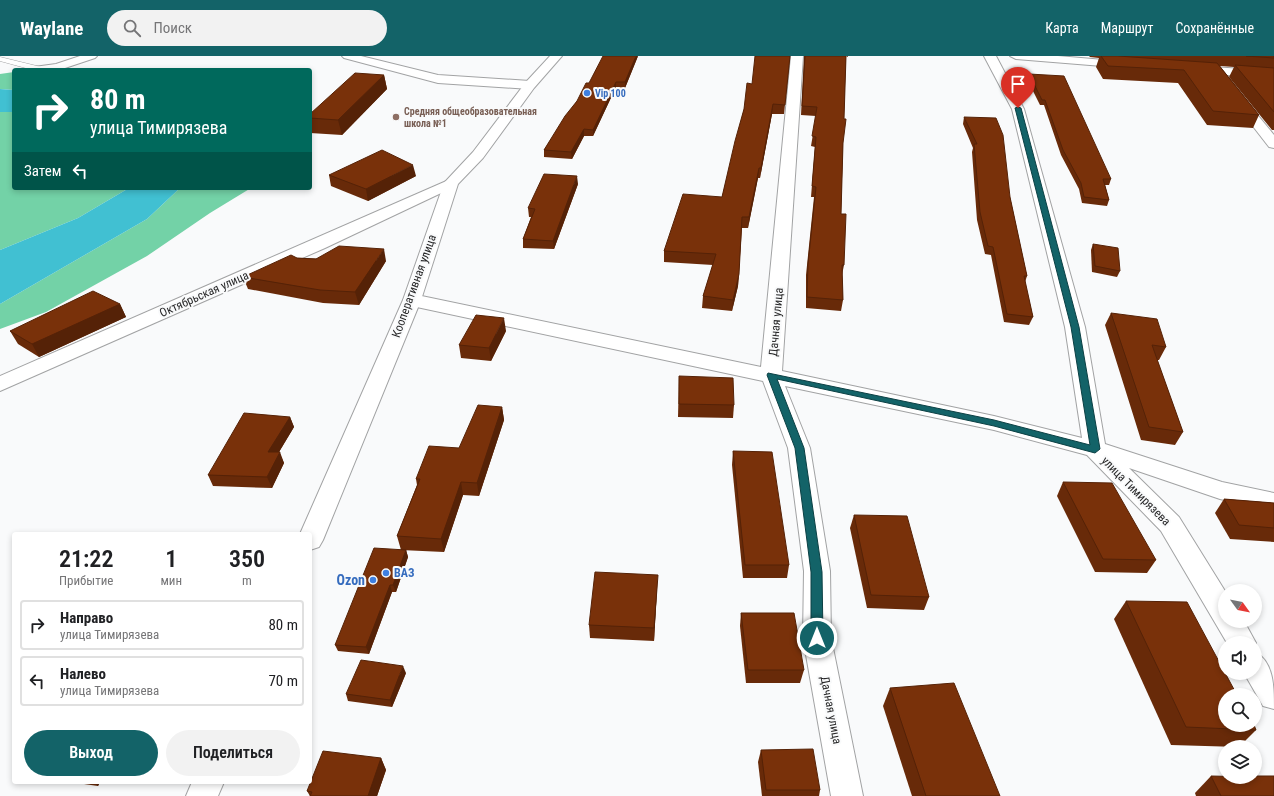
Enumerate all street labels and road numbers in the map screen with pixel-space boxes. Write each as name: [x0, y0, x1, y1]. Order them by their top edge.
street label: Кооперативная улица: [389, 232, 439, 339]
street label: Октябрьская улица: [157, 268, 251, 320]
street label: Дачная улица: [766, 287, 786, 357]
street label: улица Тимирязева: [1099, 454, 1174, 529]
street label: Дачная улица: [818, 675, 844, 745]

